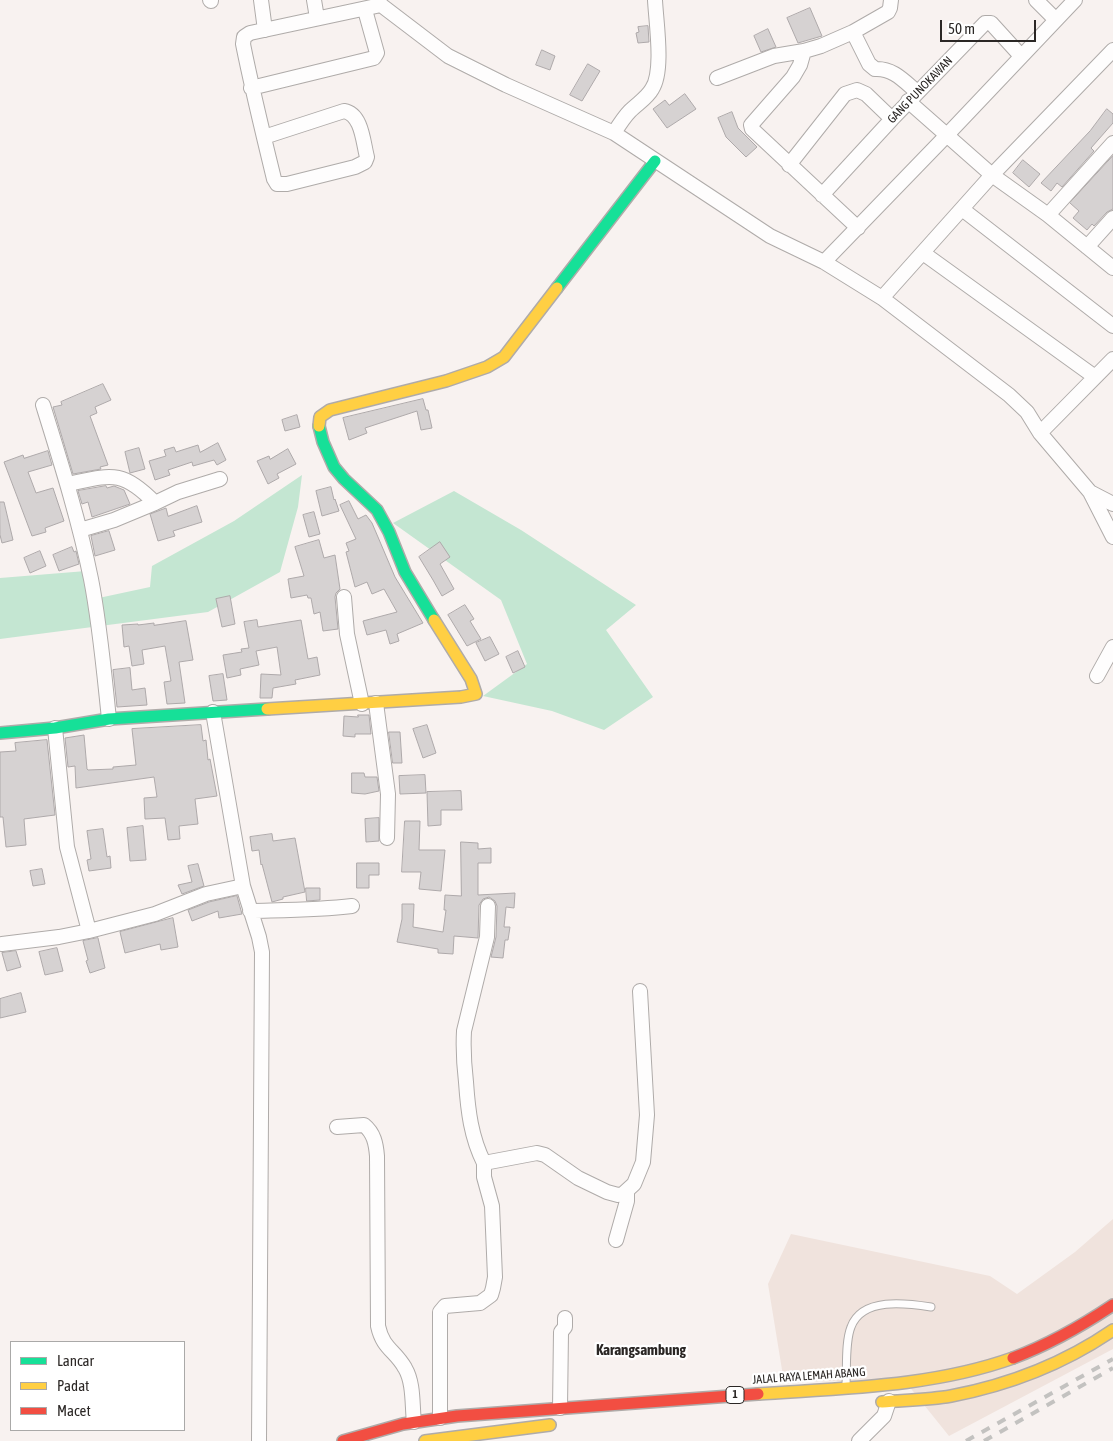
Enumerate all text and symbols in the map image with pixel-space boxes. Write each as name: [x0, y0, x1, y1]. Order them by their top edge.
scale bar: [943, 10, 1039, 42]
text: 50 m: [948, 20, 975, 37]
street label: GANG PUNOKAWAN: [884, 54, 956, 126]
legend: [10, 1341, 185, 1431]
district label: Karangsambung: [596, 1341, 686, 1359]
text: Lancar: [57, 1352, 94, 1369]
street label: JALAL RAYA LEMAH ABANG: [752, 1365, 866, 1387]
text: Padat: [57, 1377, 89, 1394]
road number: 1: [726, 1386, 744, 1404]
text: Macet: [57, 1402, 91, 1419]

